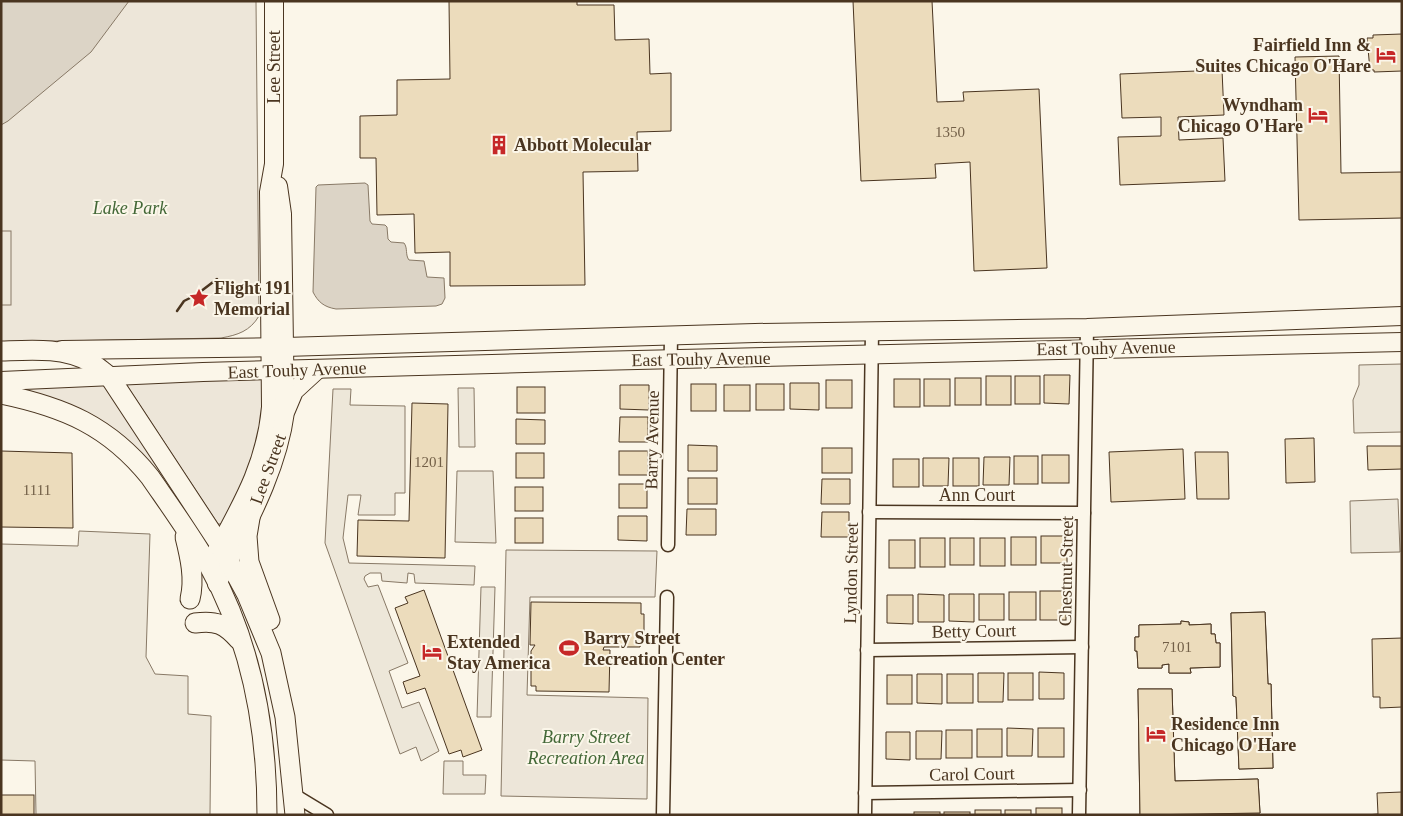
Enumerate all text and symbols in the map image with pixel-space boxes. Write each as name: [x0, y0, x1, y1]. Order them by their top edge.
street label: Lee Street: [264, 30, 284, 104]
place label: Fairfield Inn & Suites Chicago O'Hare: [1195, 35, 1371, 76]
hotel icon: Fairfield Inn & Suites Chicago O'Hare: [1375, 44, 1397, 66]
place label: Wyndham Chicago O'Hare: [1178, 95, 1303, 136]
hotel icon: Wyndham Chicago O'Hare: [1307, 104, 1329, 126]
house number: 1350: [935, 124, 965, 140]
building icon: Abbott Molecular: [488, 134, 510, 156]
place label: Abbott Molecular: [514, 135, 651, 155]
park label: Lake Park: [92, 198, 168, 218]
place label: Flight 191 Memorial: [214, 278, 292, 319]
place icon: Flight 191 Memorial: [188, 287, 210, 309]
street label: East Touhy Avenue: [1036, 337, 1176, 359]
street label: East Touhy Avenue: [631, 348, 771, 370]
street label: East Touhy Avenue: [227, 358, 367, 382]
street label: Barry Avenue: [641, 390, 663, 490]
street label: Lee Street: [246, 431, 290, 507]
house number: 1201: [414, 454, 444, 470]
house number: 1111: [23, 482, 51, 498]
street label: Ann Court: [939, 485, 1015, 505]
street label: Chestnut Street: [1055, 516, 1077, 626]
street label: Lyndon Street: [840, 522, 862, 624]
street label: Betty Court: [932, 620, 1016, 642]
place label: Barry Street Recreation Center: [584, 628, 725, 669]
place label: Extended Stay America: [447, 632, 550, 673]
sports icon: Barry Street Recreation Center: [558, 637, 580, 659]
house number: 7101: [1162, 639, 1192, 655]
hotel icon: Extended Stay America: [421, 641, 443, 663]
place label: Residence Inn Chicago O'Hare: [1171, 714, 1296, 755]
hotel icon: Residence Inn Chicago O'Hare: [1145, 723, 1167, 745]
park label: Barry Street Recreation Area: [527, 727, 644, 768]
street label: Carol Court: [929, 763, 1015, 785]

